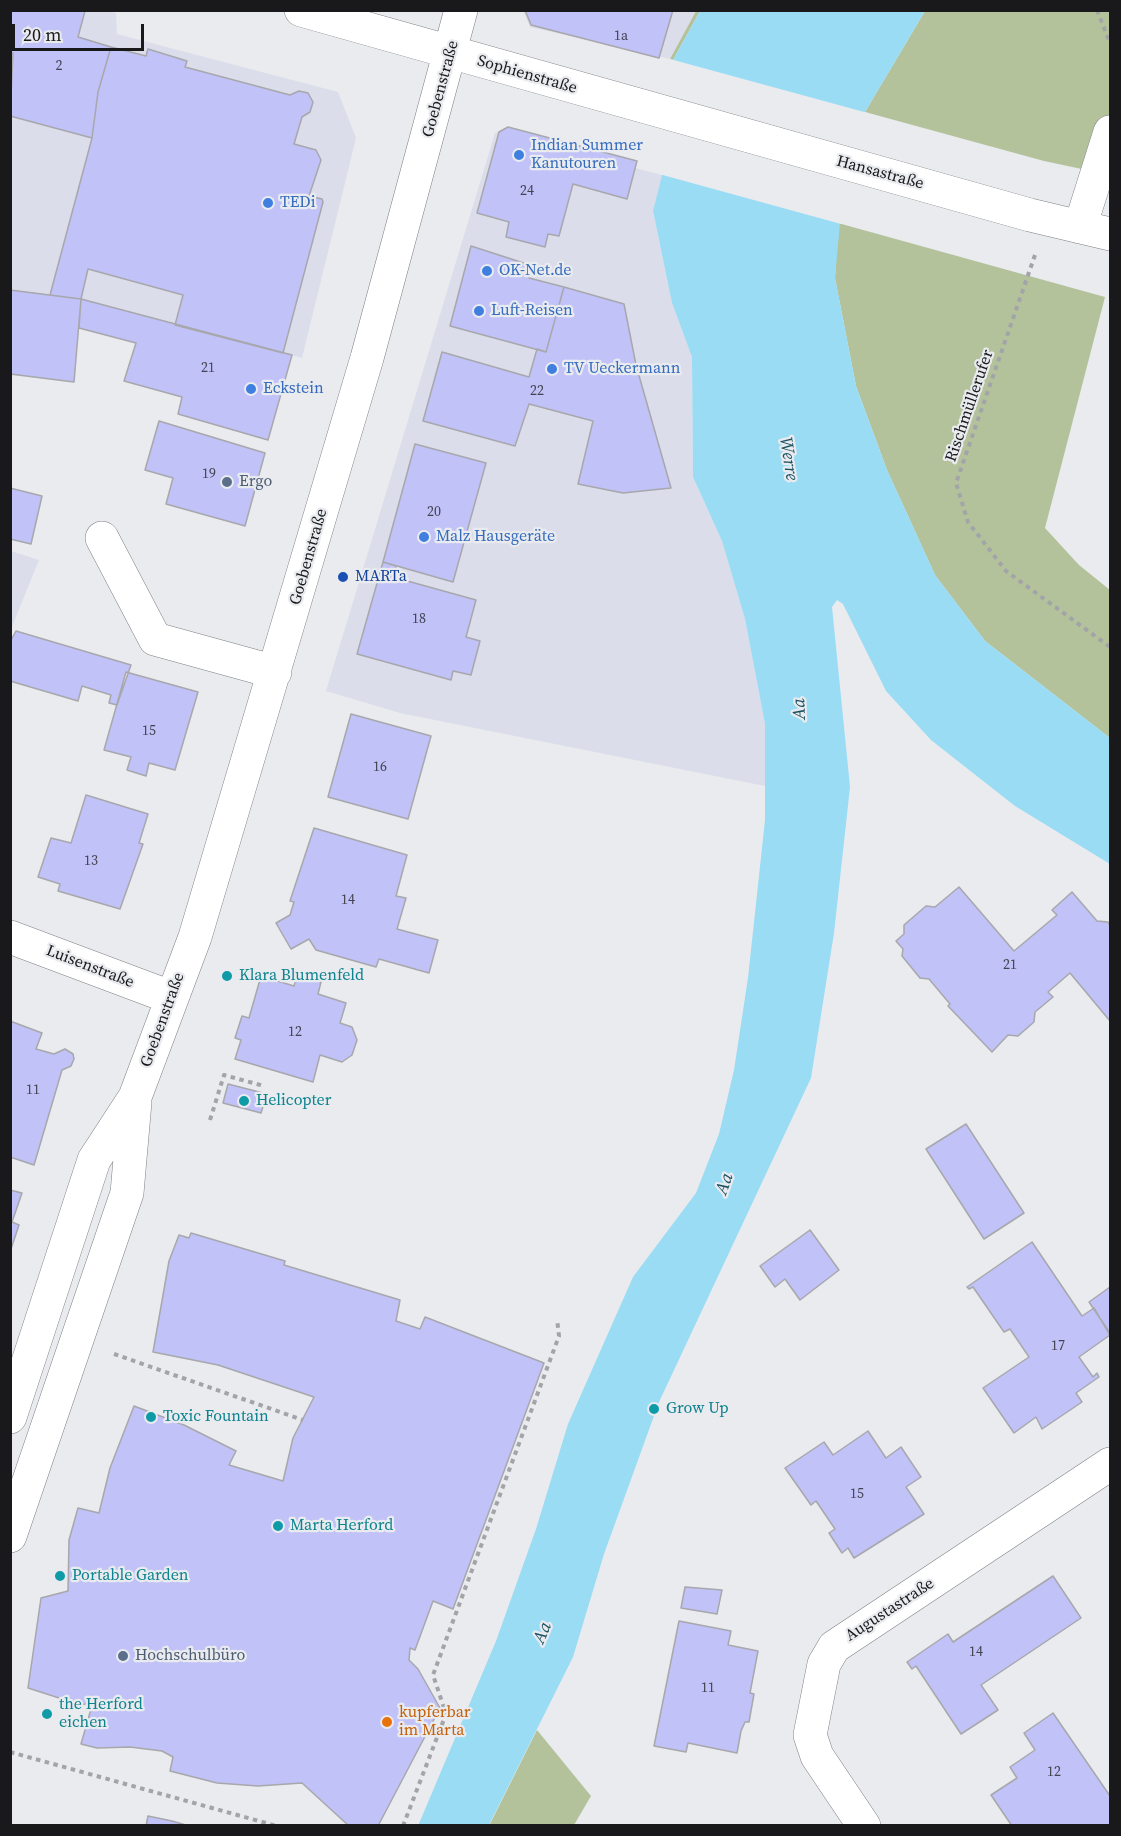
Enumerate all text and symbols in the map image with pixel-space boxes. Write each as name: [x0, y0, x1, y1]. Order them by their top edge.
scale bar: [15, 12, 147, 50]
text: 20 m: [23, 22, 61, 47]
house number: 1a: [614, 28, 628, 44]
street label: Goebenstraße: [419, 39, 463, 139]
street label: Sophienstraße: [475, 52, 579, 98]
house number: 2: [56, 58, 62, 74]
place label: Indian Summer Kanutouren: [531, 136, 643, 174]
marker: Indian Summer Kanutouren: [512, 148, 526, 162]
street label: Hansastraße: [834, 152, 926, 194]
house number: 24: [520, 183, 534, 199]
place label: TEDi: [280, 193, 315, 213]
marker: TEDi: [261, 196, 275, 210]
place label: OK-Net.de: [499, 261, 571, 281]
marker: OK-Net.de: [480, 264, 494, 278]
place label: Luft-Reisen: [491, 301, 573, 321]
marker: Luft-Reisen: [472, 304, 486, 318]
street label: Rischmüllerufer: [942, 347, 998, 465]
place label: TV Ueckermann: [564, 359, 680, 379]
house number: 21: [201, 360, 215, 376]
marker: TV Ueckermann: [545, 362, 559, 376]
place label: Eckstein: [263, 379, 324, 399]
marker: Eckstein: [244, 382, 258, 396]
house number: 22: [530, 383, 544, 399]
water label: Werre: [774, 436, 802, 482]
house number: 19: [202, 466, 216, 482]
place label: Ergo: [239, 472, 272, 492]
marker: Ergo: [220, 475, 234, 489]
house number: 20: [427, 504, 441, 520]
street label: Goebenstraße: [286, 507, 332, 607]
place label: Malz Hausgeräte: [436, 527, 555, 547]
marker: Malz Hausgeräte: [417, 530, 431, 544]
place label: MARTa: [355, 567, 407, 587]
marker: MARTa: [336, 570, 350, 584]
house number: 18: [412, 611, 426, 627]
water label: Aa: [789, 698, 811, 720]
house number: 15: [142, 723, 156, 739]
house number: 16: [373, 759, 387, 775]
house number: 13: [84, 853, 98, 869]
house number: 14: [341, 892, 355, 908]
street label: Luisenstraße: [43, 941, 137, 993]
house number: 21: [1003, 957, 1017, 973]
place label: Klara Blumenfeld: [239, 966, 364, 986]
marker: Klara Blumenfeld: [220, 969, 234, 983]
street label: Goebenstraße: [137, 970, 189, 1070]
house number: 12: [288, 1024, 302, 1040]
house number: 11: [26, 1082, 40, 1098]
place label: Helicopter: [256, 1091, 332, 1111]
marker: Helicopter: [237, 1094, 251, 1108]
water label: Aa: [711, 1170, 739, 1198]
house number: 17: [1051, 1338, 1065, 1354]
place label: Grow Up: [666, 1399, 729, 1419]
marker: Grow Up: [647, 1402, 661, 1416]
place label: Toxic Fountain: [163, 1407, 269, 1427]
marker: Toxic Fountain: [144, 1410, 158, 1424]
house number: 15: [850, 1486, 864, 1502]
place label: Marta Herford: [290, 1516, 393, 1536]
marker: Marta Herford: [271, 1519, 285, 1533]
place label: Portable Garden: [72, 1566, 189, 1586]
marker: Portable Garden: [53, 1569, 67, 1583]
street label: Augustastraße: [842, 1574, 938, 1646]
water label: Aa: [529, 1619, 557, 1647]
house number: 14: [969, 1644, 983, 1660]
place label: Hochschulbüro: [135, 1646, 245, 1666]
marker: Hochschulbüro: [116, 1649, 130, 1663]
house number: 11: [701, 1680, 715, 1696]
place label: the Herford eichen: [59, 1695, 143, 1733]
place label: kupferbar im Marta: [399, 1703, 470, 1741]
marker: the Herford eichen: [40, 1707, 54, 1721]
marker: kupferbar im Marta: [380, 1715, 394, 1729]
house number: 12: [1047, 1764, 1061, 1780]

